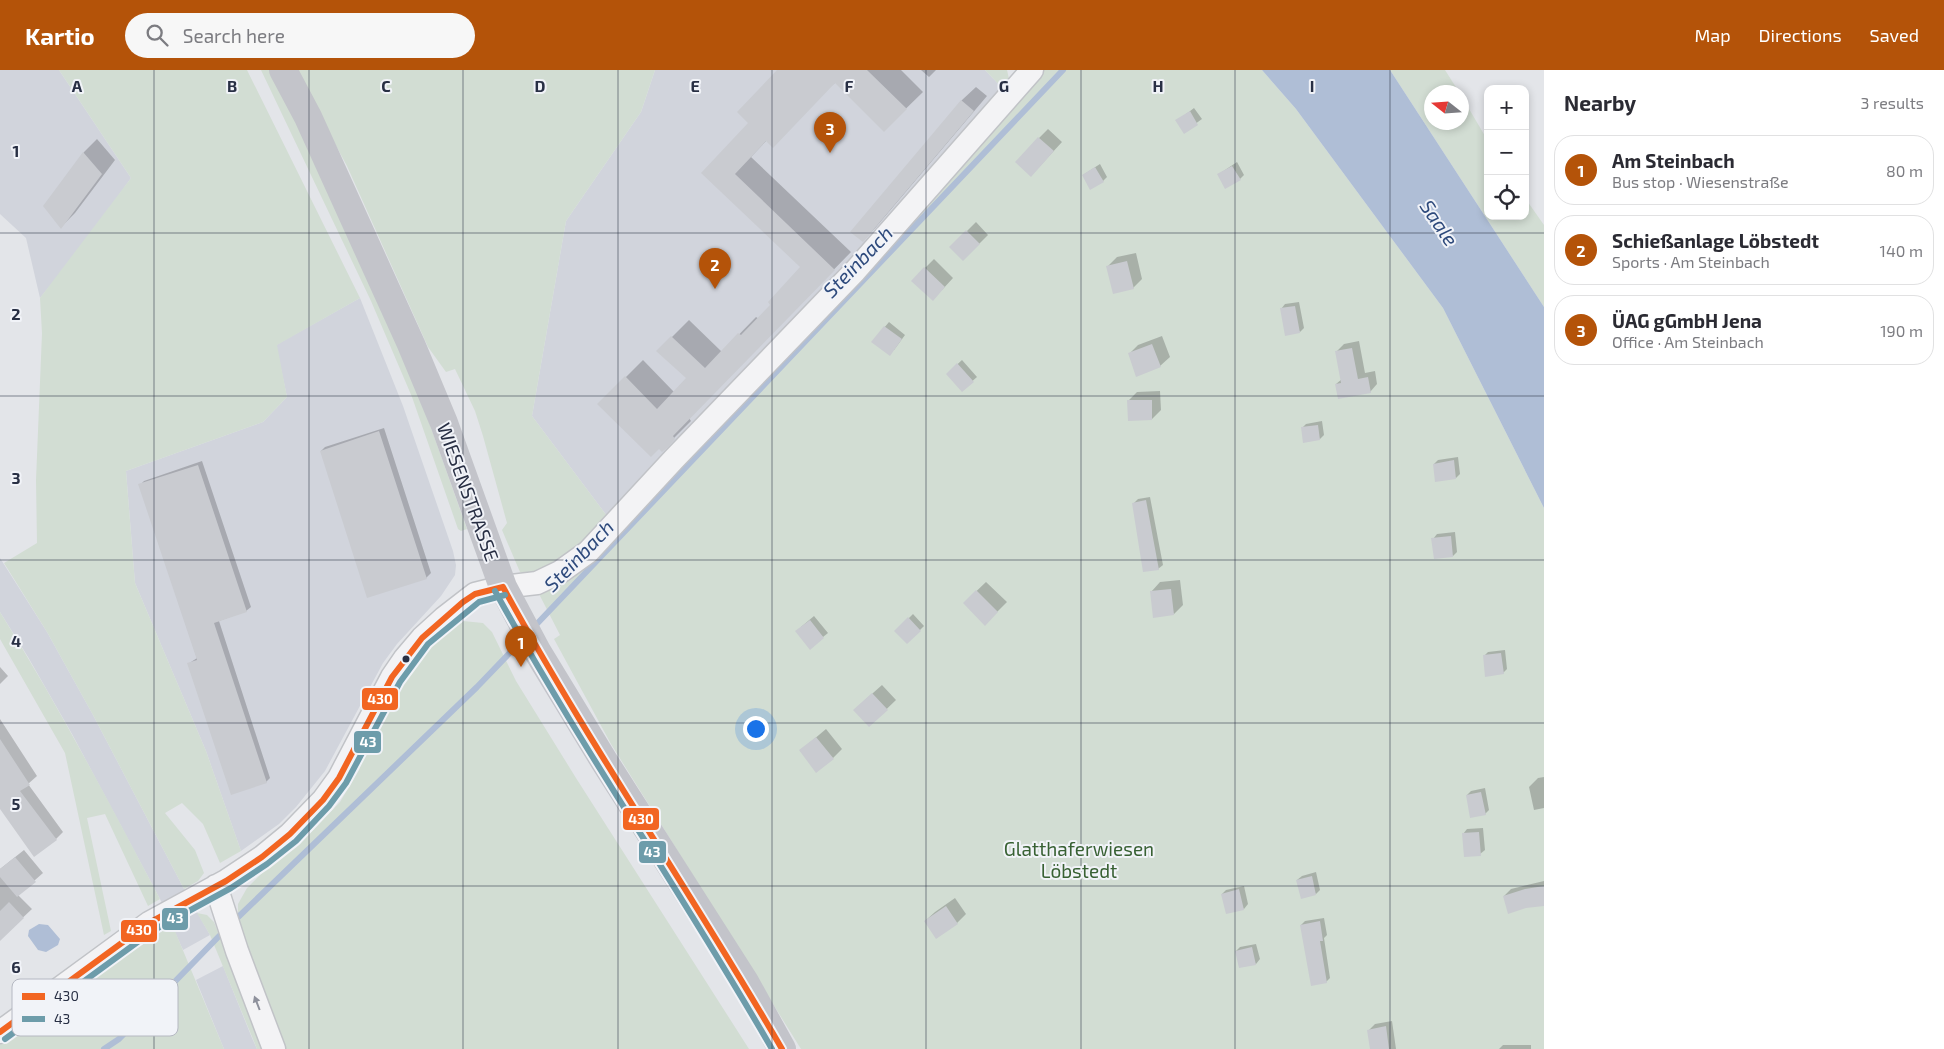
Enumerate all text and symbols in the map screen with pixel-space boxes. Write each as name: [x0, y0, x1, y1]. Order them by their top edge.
search box: [125, 13, 475, 58]
text: Kartio: [25, 21, 95, 50]
icon: search: [143, 21, 171, 49]
text: Search here: [183, 24, 285, 47]
text: Map: [1694, 24, 1731, 46]
text: Directions: [1759, 24, 1842, 46]
text: Saved: [1870, 24, 1919, 46]
text: A: [72, 76, 83, 95]
text: B: [227, 76, 237, 95]
text: C: [381, 76, 391, 95]
text: D: [535, 76, 546, 95]
text: E: [690, 76, 700, 95]
text: F: [845, 76, 854, 95]
text: G: [999, 76, 1009, 95]
text: H: [1152, 76, 1164, 95]
text: I: [1310, 76, 1314, 95]
north arrow: [1424, 85, 1469, 130]
map controls: [1484, 85, 1529, 220]
button: +: [1484, 85, 1529, 130]
text: Nearby: [1564, 90, 1636, 115]
text: 3 results: [1861, 93, 1924, 112]
pin: 3: [814, 112, 846, 153]
button: −: [1484, 130, 1529, 175]
text: 1: [13, 141, 19, 160]
text: Am Steinbach: [1612, 149, 1735, 172]
text: 1: [1578, 161, 1584, 180]
text: 80 m: [1886, 161, 1923, 180]
text: Bus stop · Wiesenstraße: [1612, 172, 1789, 191]
button: locate: [1484, 175, 1529, 220]
water label: Saale: [1416, 195, 1464, 250]
water label: Steinbach: [817, 221, 897, 302]
text: Schießanlage Löbstedt: [1612, 229, 1819, 252]
text: 2: [1576, 241, 1586, 260]
text: 140 m: [1880, 241, 1923, 260]
pin: 2: [699, 248, 731, 289]
text: Sports · Am Steinbach: [1612, 252, 1770, 271]
text: 2: [11, 304, 21, 323]
text: ÜAG gGmbH Jena: [1612, 309, 1762, 332]
text: 3: [1576, 321, 1586, 340]
text: 190 m: [1880, 321, 1923, 340]
text: Office · Am Steinbach: [1612, 332, 1764, 351]
street label: WIESENSTRASSE: [433, 420, 504, 564]
text: 3: [11, 468, 21, 487]
water label: Steinbach: [538, 515, 618, 596]
pin: 1: [505, 626, 537, 667]
text: 4: [11, 631, 21, 650]
unlabelled marker: [401, 654, 411, 664]
line badge: 430: [361, 687, 399, 711]
text: 430: [367, 690, 393, 707]
your location: [743, 716, 769, 742]
line badge: 43: [353, 730, 382, 754]
text: 43: [360, 733, 376, 750]
text: 5: [12, 794, 21, 813]
line badge: 430: [622, 807, 660, 831]
text: 430: [628, 810, 654, 827]
park label: Glatthaferwiesen Löbstedt: [1004, 837, 1154, 882]
line badge: 43: [638, 840, 667, 864]
text: 43: [644, 843, 660, 860]
line badge: 43: [161, 907, 189, 931]
text: 43: [167, 909, 183, 926]
line badge: 430: [120, 919, 158, 943]
text: 430: [126, 921, 152, 938]
text: 6: [11, 957, 21, 976]
legend: [12, 979, 178, 1036]
text: 430: [54, 987, 79, 1004]
one-way arrow: [253, 996, 260, 1011]
text: 43: [54, 1010, 70, 1027]

